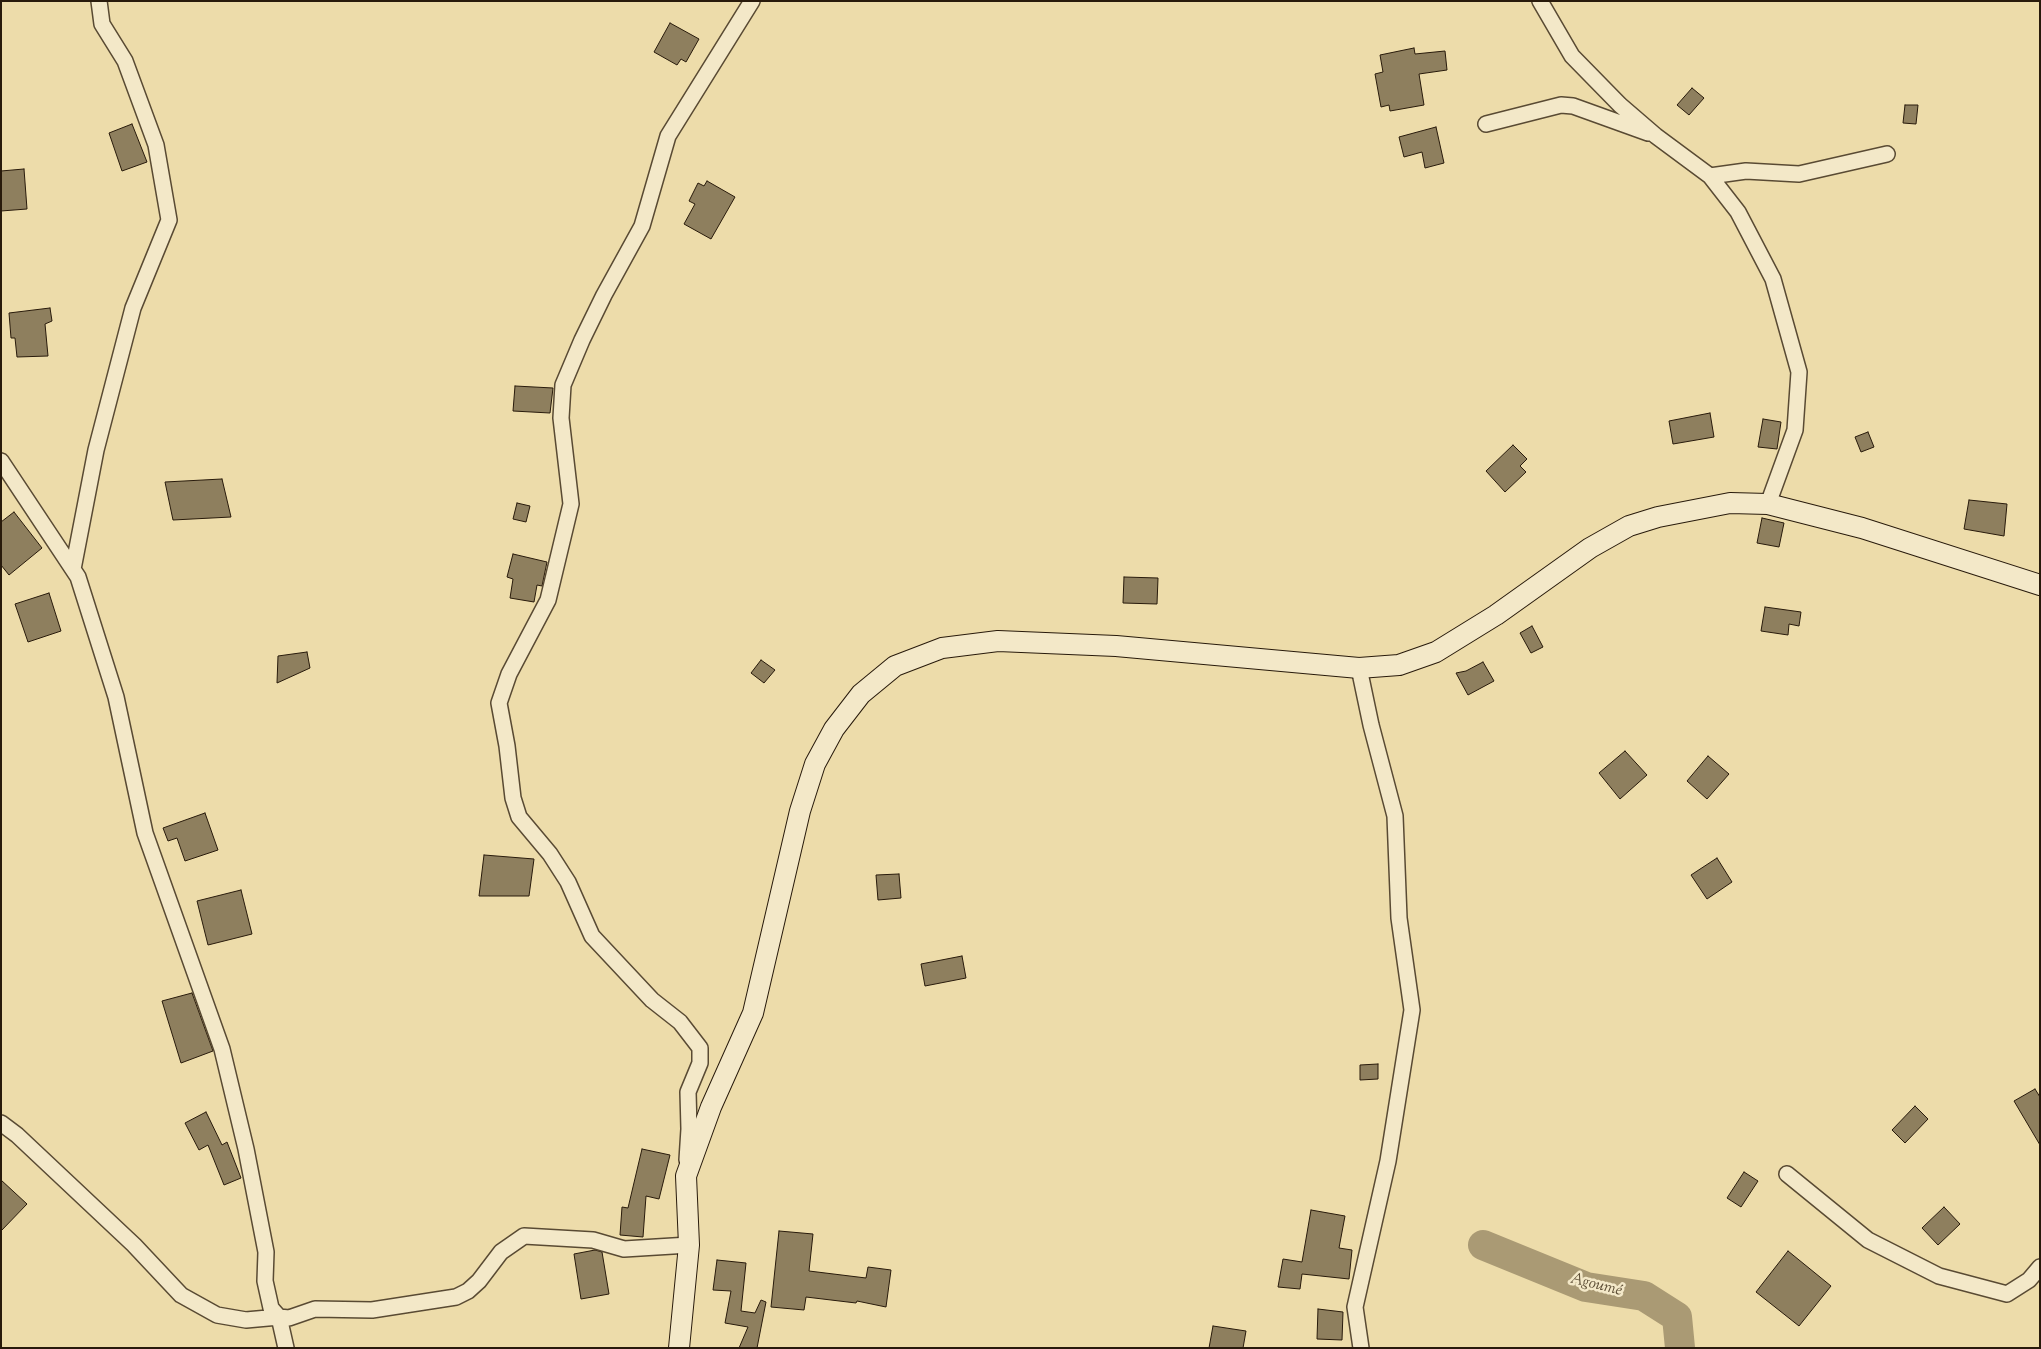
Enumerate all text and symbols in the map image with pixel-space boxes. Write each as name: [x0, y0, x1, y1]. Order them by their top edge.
water label: Agoumé: [1568, 1270, 1624, 1302]

